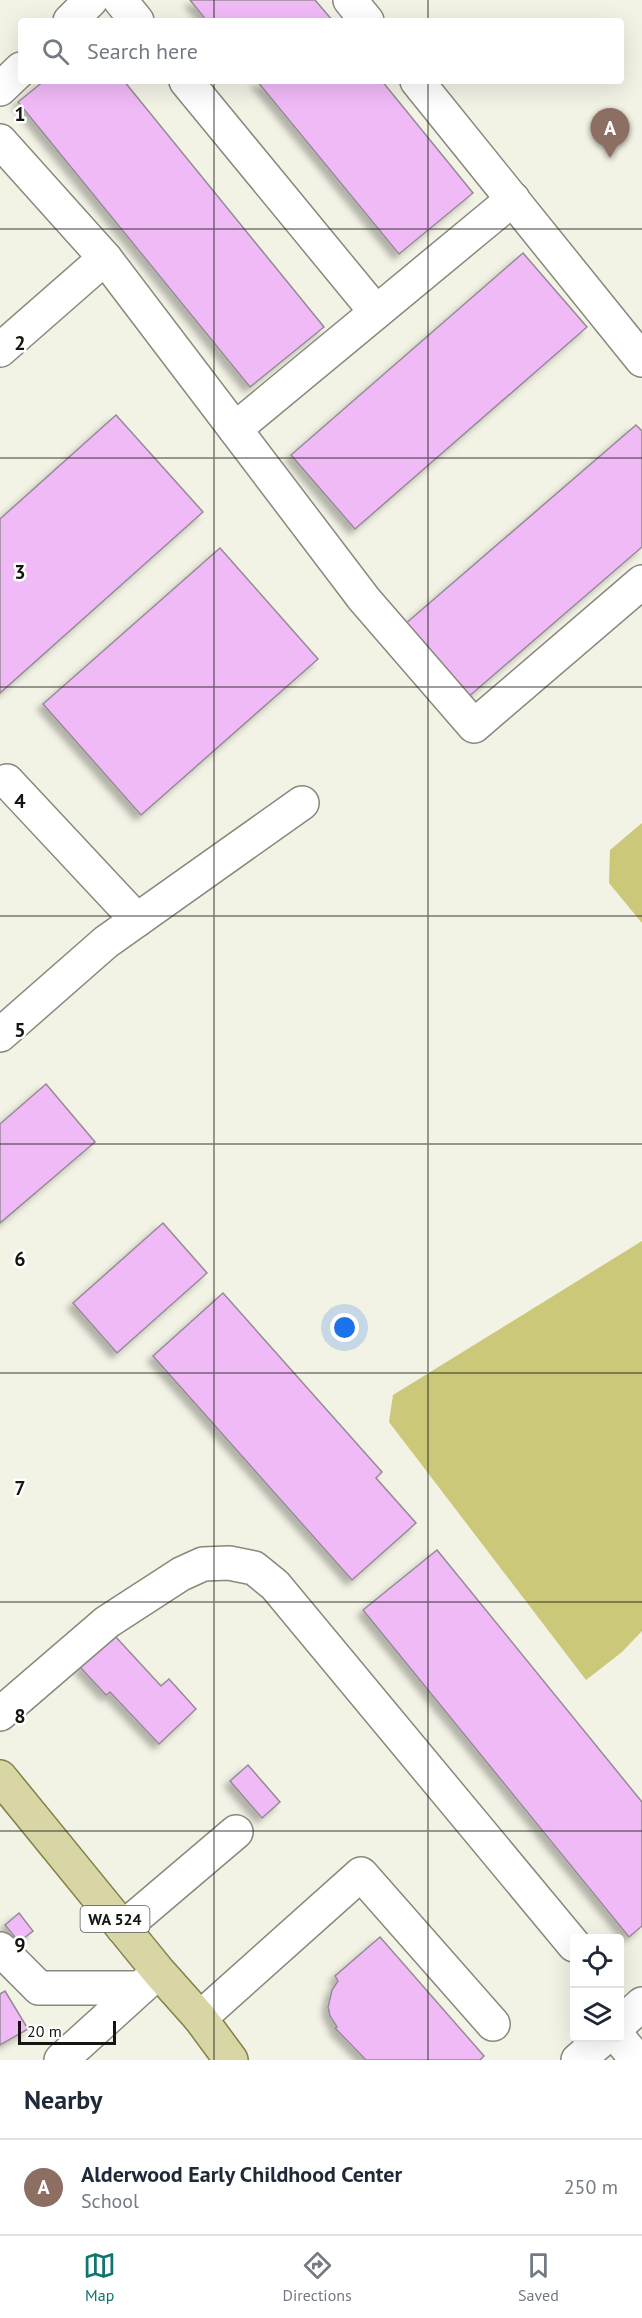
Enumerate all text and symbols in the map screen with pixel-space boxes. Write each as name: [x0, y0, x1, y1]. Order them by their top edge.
search box: [18, 18, 624, 84]
icon: search: [39, 35, 72, 68]
text: Search here: [87, 37, 198, 65]
text: 1: [14, 101, 26, 127]
pin: A: [590, 108, 630, 158]
text: 2: [14, 330, 26, 356]
text: 3: [14, 559, 26, 585]
text: 4: [14, 788, 26, 814]
text: 5: [14, 1017, 26, 1043]
text: 6: [14, 1246, 26, 1272]
your location: [330, 1313, 359, 1342]
text: 7: [14, 1475, 26, 1501]
text: 8: [14, 1703, 26, 1729]
road number: WA 524: [80, 1906, 150, 1932]
text: 9: [14, 1932, 26, 1958]
map controls: [570, 1934, 624, 2042]
button: locate: [570, 1934, 624, 1988]
button: layers: [570, 1988, 624, 2042]
scale bar: [18, 2018, 116, 2046]
text: 20 m: [27, 2021, 62, 2041]
text: Nearby: [24, 2083, 102, 2116]
text: Alderwood Early Childhood Center: [81, 2160, 402, 2188]
text: A: [37, 2174, 50, 2200]
text: 250 m: [564, 2174, 618, 2200]
text: School: [81, 2188, 139, 2214]
tab: Map: [83, 2249, 116, 2305]
tab: Directions: [283, 2249, 352, 2305]
tab: Saved: [518, 2249, 559, 2305]

